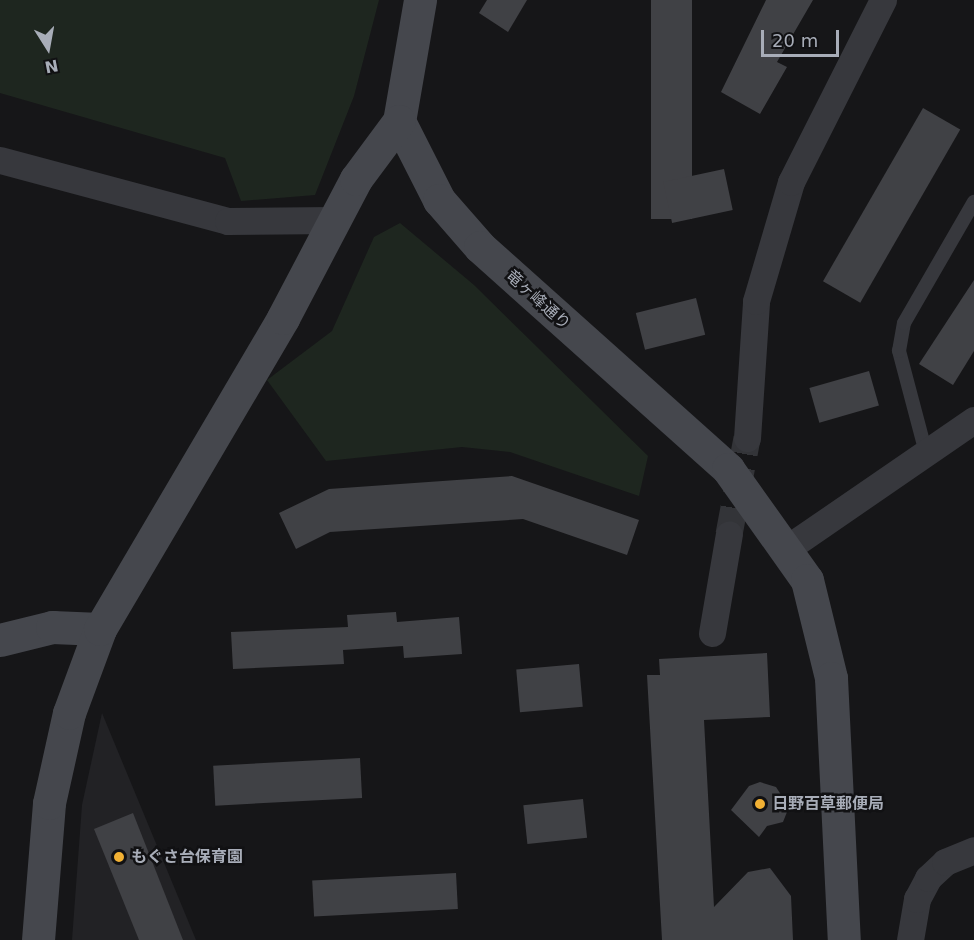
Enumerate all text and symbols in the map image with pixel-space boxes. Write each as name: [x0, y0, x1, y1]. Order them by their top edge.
north arrow: [18, 18, 78, 78]
scale bar: [764, 18, 842, 56]
text: 20 m: [772, 30, 818, 51]
text: N: [43, 56, 60, 77]
street label: 竜ヶ峰通り: [502, 266, 574, 334]
place label: 日野百草郵便局: [772, 794, 884, 814]
marker: 日野百草郵便局: [753, 797, 767, 811]
place label: もぐさ台保育園: [131, 847, 243, 867]
marker: もぐさ台保育園: [112, 850, 126, 864]

